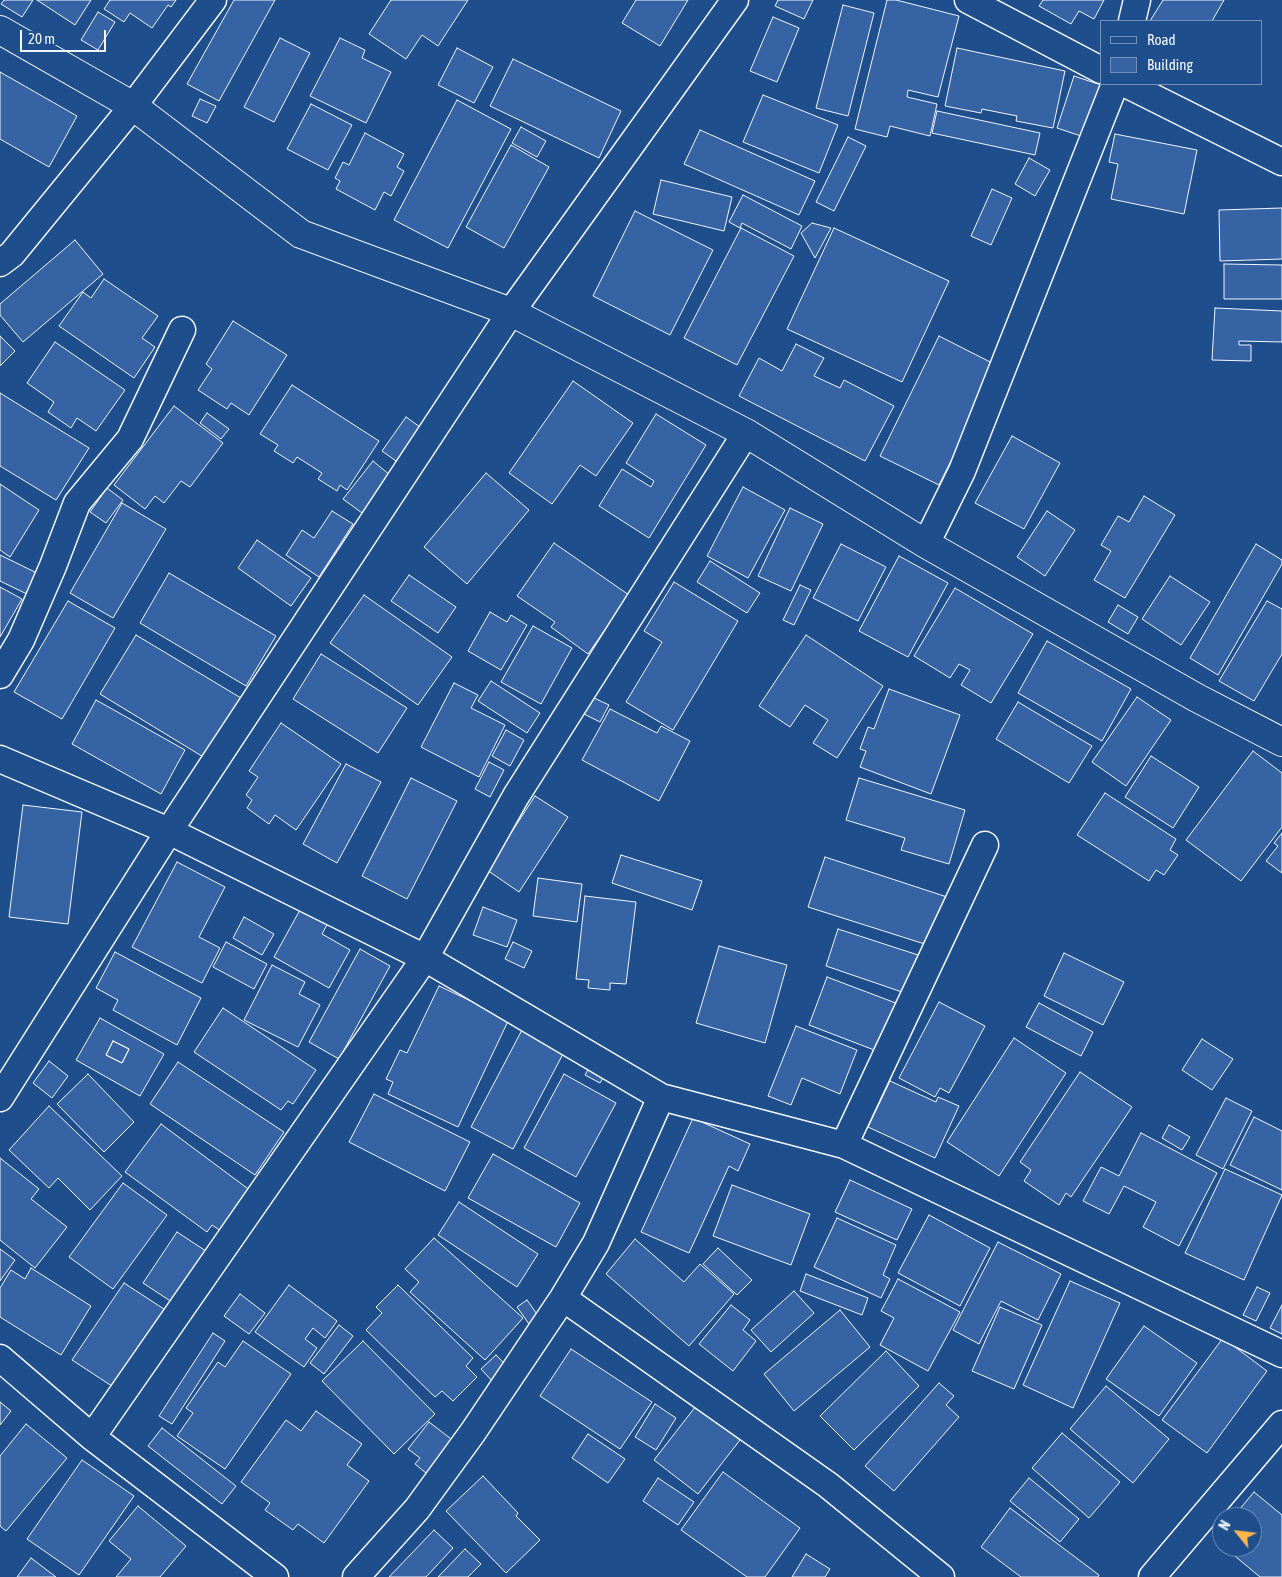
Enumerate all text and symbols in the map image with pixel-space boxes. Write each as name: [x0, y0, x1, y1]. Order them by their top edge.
scale bar: [22, 20, 109, 52]
legend: [1100, 20, 1262, 85]
text: 20 m: [28, 30, 55, 47]
text: Road: [1147, 31, 1176, 48]
text: Building: [1147, 56, 1193, 73]
north arrow: [1212, 1507, 1262, 1557]
text: N: [1216, 1518, 1234, 1533]

